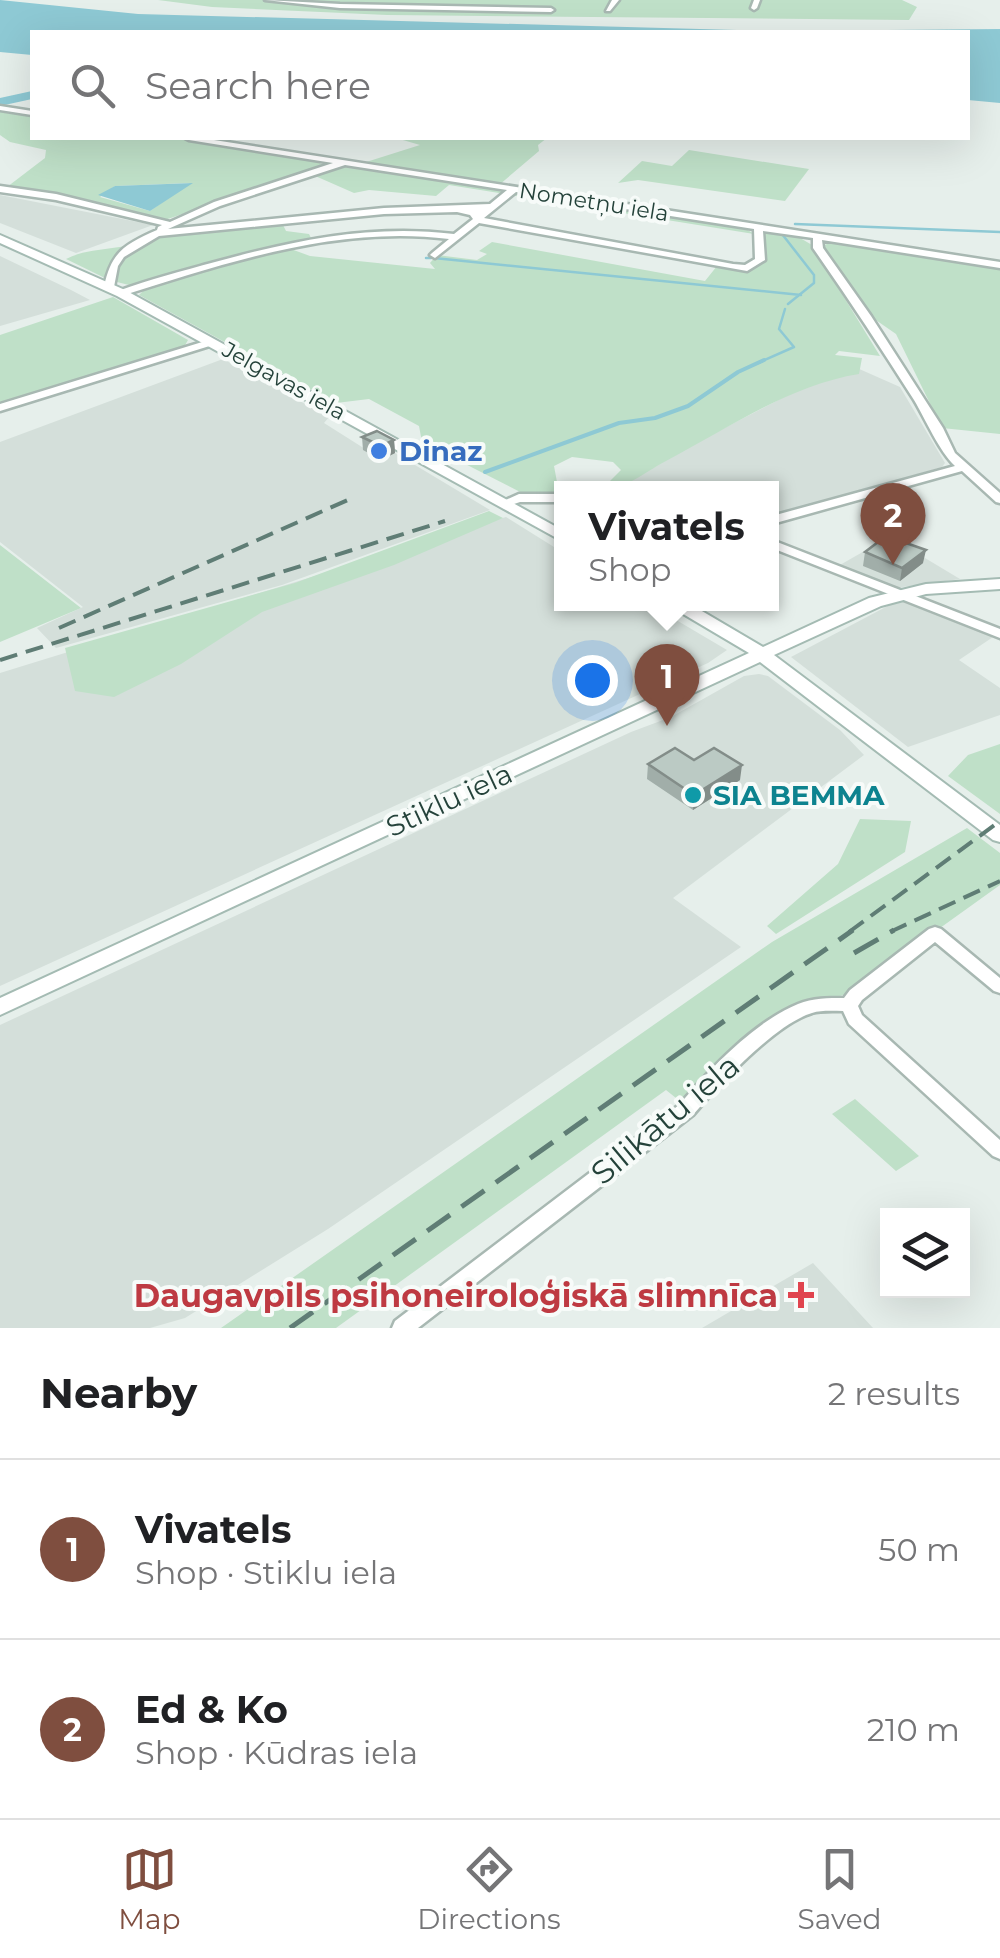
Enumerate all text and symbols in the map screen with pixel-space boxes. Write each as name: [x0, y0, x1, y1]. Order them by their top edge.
search box: [30, 30, 970, 140]
icon: search: [65, 58, 120, 113]
text: Search here: [145, 62, 371, 109]
street label: Nometņu iela: [517, 177, 671, 227]
street label: Jelgavas iela: [217, 335, 351, 426]
place label: Dinaz: [399, 434, 482, 468]
marker: Dinaz: [368, 440, 390, 462]
popup: [554, 481, 779, 611]
pin: 2: [860, 482, 926, 565]
text: Vivatels: [588, 503, 745, 550]
text: Shop: [588, 550, 671, 589]
pin: 1: [634, 644, 700, 726]
your location: [567, 655, 618, 706]
street label: Stiklu iela: [381, 756, 517, 844]
place label: SIA BEMMA: [713, 778, 885, 812]
marker: SIA BEMMA: [682, 784, 704, 806]
street label: Silikātu iela: [583, 1046, 747, 1192]
map controls: [880, 1208, 970, 1298]
button: layers: [880, 1208, 970, 1298]
place label: Daugavpils psihoneiroloģiskā slimnīca: [134, 1276, 778, 1315]
marker: Daugavpils psihoneiroloģiskā slimnīca: [788, 1282, 814, 1308]
text: Nearby: [40, 1367, 197, 1419]
text: 2 results: [828, 1374, 960, 1413]
text: Vivatels: [135, 1506, 291, 1553]
text: 1: [66, 1530, 79, 1569]
text: 50 m: [878, 1530, 960, 1569]
text: Shop · Stiklu iela: [135, 1553, 397, 1592]
text: Ed & Ko: [135, 1686, 288, 1733]
text: 2: [63, 1710, 82, 1749]
text: 210 m: [867, 1710, 960, 1749]
text: Shop · Kūdras iela: [135, 1733, 418, 1772]
tab: Map: [118, 1842, 181, 1936]
tab: Directions: [417, 1842, 561, 1936]
tab: Saved: [797, 1842, 882, 1936]

